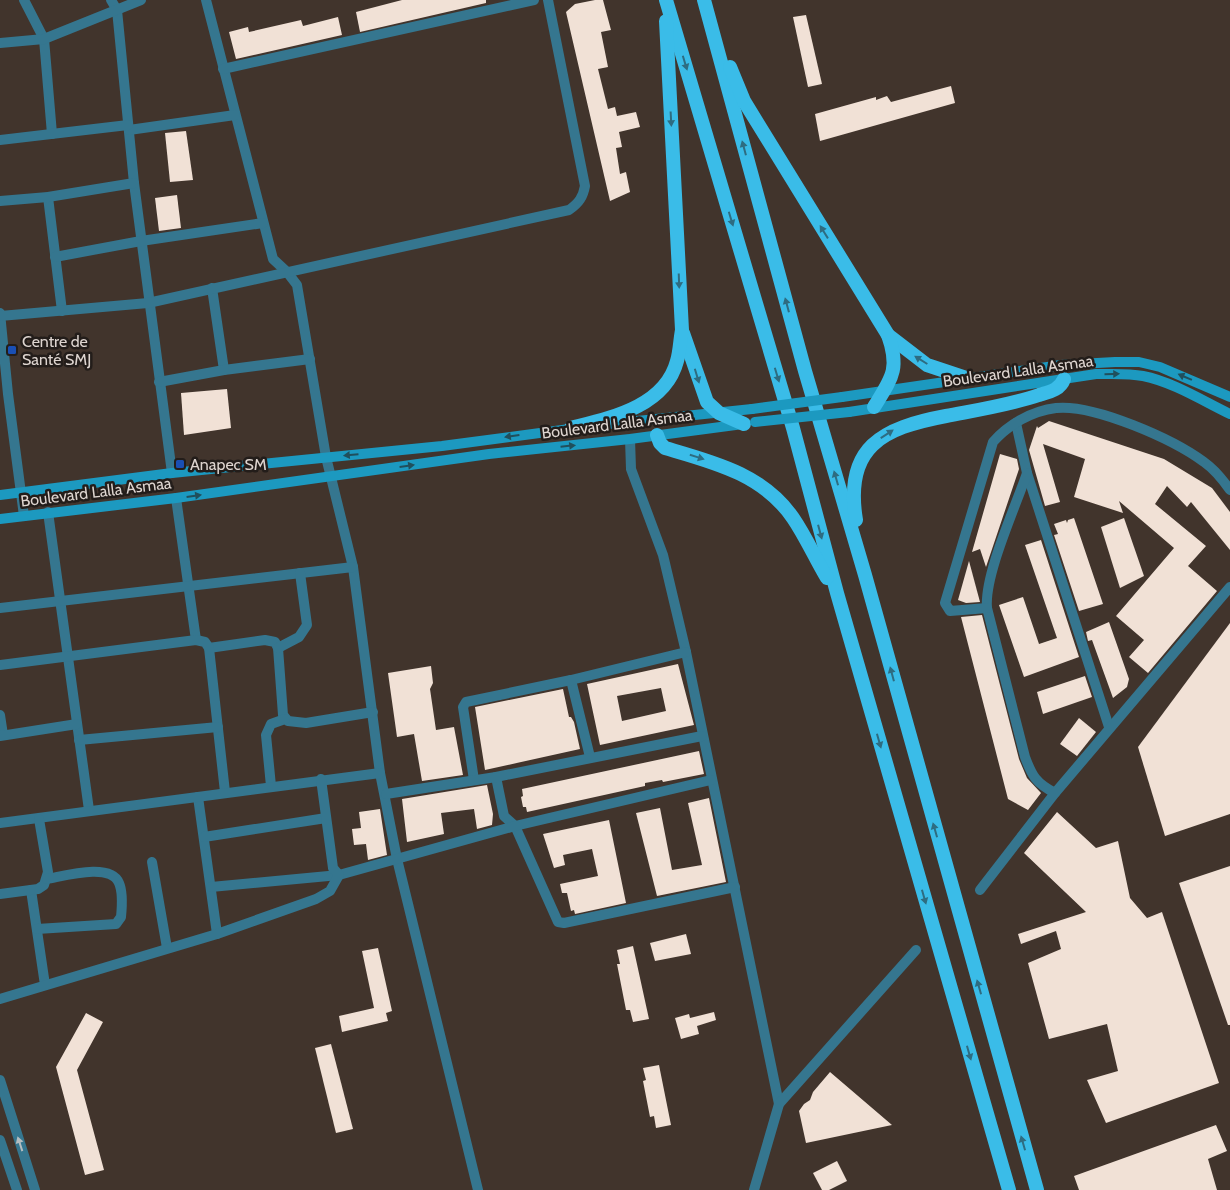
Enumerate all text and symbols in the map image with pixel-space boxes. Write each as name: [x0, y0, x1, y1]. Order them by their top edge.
one-way arrow: [681, 56, 689, 71]
one-way arrow: [668, 111, 676, 127]
one-way arrow: [740, 140, 748, 155]
one-way arrow: [727, 212, 735, 227]
one-way arrow: [820, 225, 829, 238]
one-way arrow: [676, 273, 684, 289]
one-way arrow: [783, 297, 791, 312]
place label: Centre de Santé SMJ: [22, 332, 91, 369]
marker: Centre de Santé SMJ: [6, 344, 18, 356]
street label: Boulevard Lalla Asmaa: [942, 351, 1095, 391]
one-way arrow: [914, 356, 927, 365]
one-way arrow: [774, 368, 782, 383]
one-way arrow: [694, 369, 702, 384]
one-way arrow: [1104, 370, 1120, 378]
one-way arrow: [1178, 373, 1192, 381]
street label: Boulevard Lalla Asmaa: [541, 405, 694, 443]
one-way arrow: [880, 430, 893, 439]
one-way arrow: [504, 433, 520, 441]
one-way arrow: [561, 441, 577, 449]
one-way arrow: [342, 451, 358, 459]
one-way arrow: [689, 454, 704, 462]
place label: Anapec SM: [190, 455, 267, 474]
marker: Anapec SM: [174, 458, 186, 470]
one-way arrow: [400, 461, 416, 469]
one-way arrow: [832, 470, 840, 485]
street label: Boulevard Lalla Asmaa: [20, 473, 173, 511]
one-way arrow: [187, 491, 203, 499]
one-way arrow: [817, 524, 825, 539]
one-way arrow: [888, 666, 896, 681]
one-way arrow: [876, 734, 884, 749]
one-way arrow: [931, 823, 939, 838]
one-way arrow: [921, 890, 929, 905]
one-way arrow: [974, 979, 982, 994]
one-way arrow: [966, 1046, 974, 1061]
one-way arrow: [16, 1136, 23, 1151]
one-way arrow: [1019, 1136, 1027, 1151]

